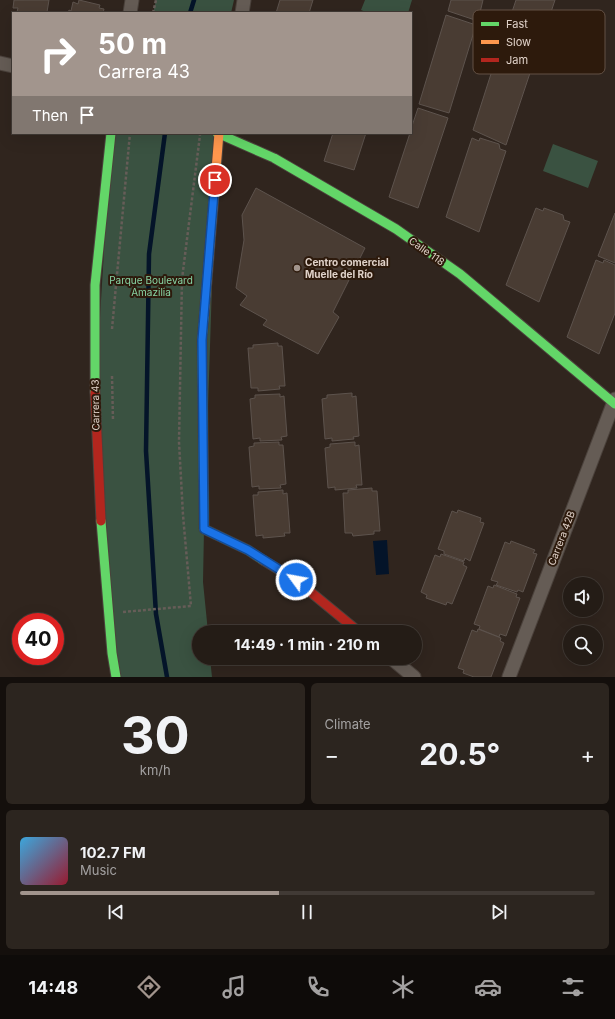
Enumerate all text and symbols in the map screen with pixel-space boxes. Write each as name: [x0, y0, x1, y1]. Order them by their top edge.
legend: [473, 10, 605, 74]
text: Fast: [506, 17, 528, 31]
text: 50 m: [98, 27, 167, 61]
icon: right: [32, 28, 84, 80]
text: Slow: [506, 35, 531, 49]
text: Jam: [506, 53, 528, 67]
text: Carrera 43: [98, 61, 190, 82]
icon: arrive: [76, 104, 98, 126]
text: Then: [32, 106, 68, 125]
pin: [198, 163, 232, 197]
icon: arrive: [204, 169, 226, 191]
street label: Calle 118: [407, 234, 447, 268]
place label: Centro comercial Muelle del Río: [305, 256, 389, 280]
marker: Centro comercial Muelle del Río: [292, 263, 302, 273]
park label: Parque Boulevard Amazilia: [109, 274, 193, 298]
street label: Carrera 43: [89, 379, 101, 431]
street label: Carrera 42B: [545, 509, 577, 567]
position arrow: [275, 559, 317, 601]
map controls: [563, 577, 603, 665]
button: sound: [563, 577, 603, 617]
speed limit sign: 40: [12, 613, 64, 665]
button: search: [563, 625, 603, 665]
text: 14:49 · 1 min · 210 m: [234, 635, 380, 654]
text: 30: [121, 704, 190, 767]
text: Climate: [325, 716, 371, 732]
text: 20.5°: [419, 736, 500, 772]
text: −: [325, 742, 339, 768]
text: +: [580, 742, 595, 768]
text: km/h: [140, 762, 171, 778]
text: 102.7 FM: [80, 843, 146, 862]
text: Music: [80, 862, 117, 878]
icon: previous: [105, 901, 127, 923]
icon: pause: [296, 901, 318, 923]
icon: next: [488, 901, 510, 923]
icon: directions: [135, 973, 163, 1001]
icon: music: [220, 973, 248, 1001]
icon: phone: [304, 973, 332, 1001]
icon: climate: [389, 973, 417, 1001]
icon: car: [474, 973, 502, 1001]
icon: filters: [559, 973, 587, 1001]
text: 14:48: [28, 977, 78, 998]

